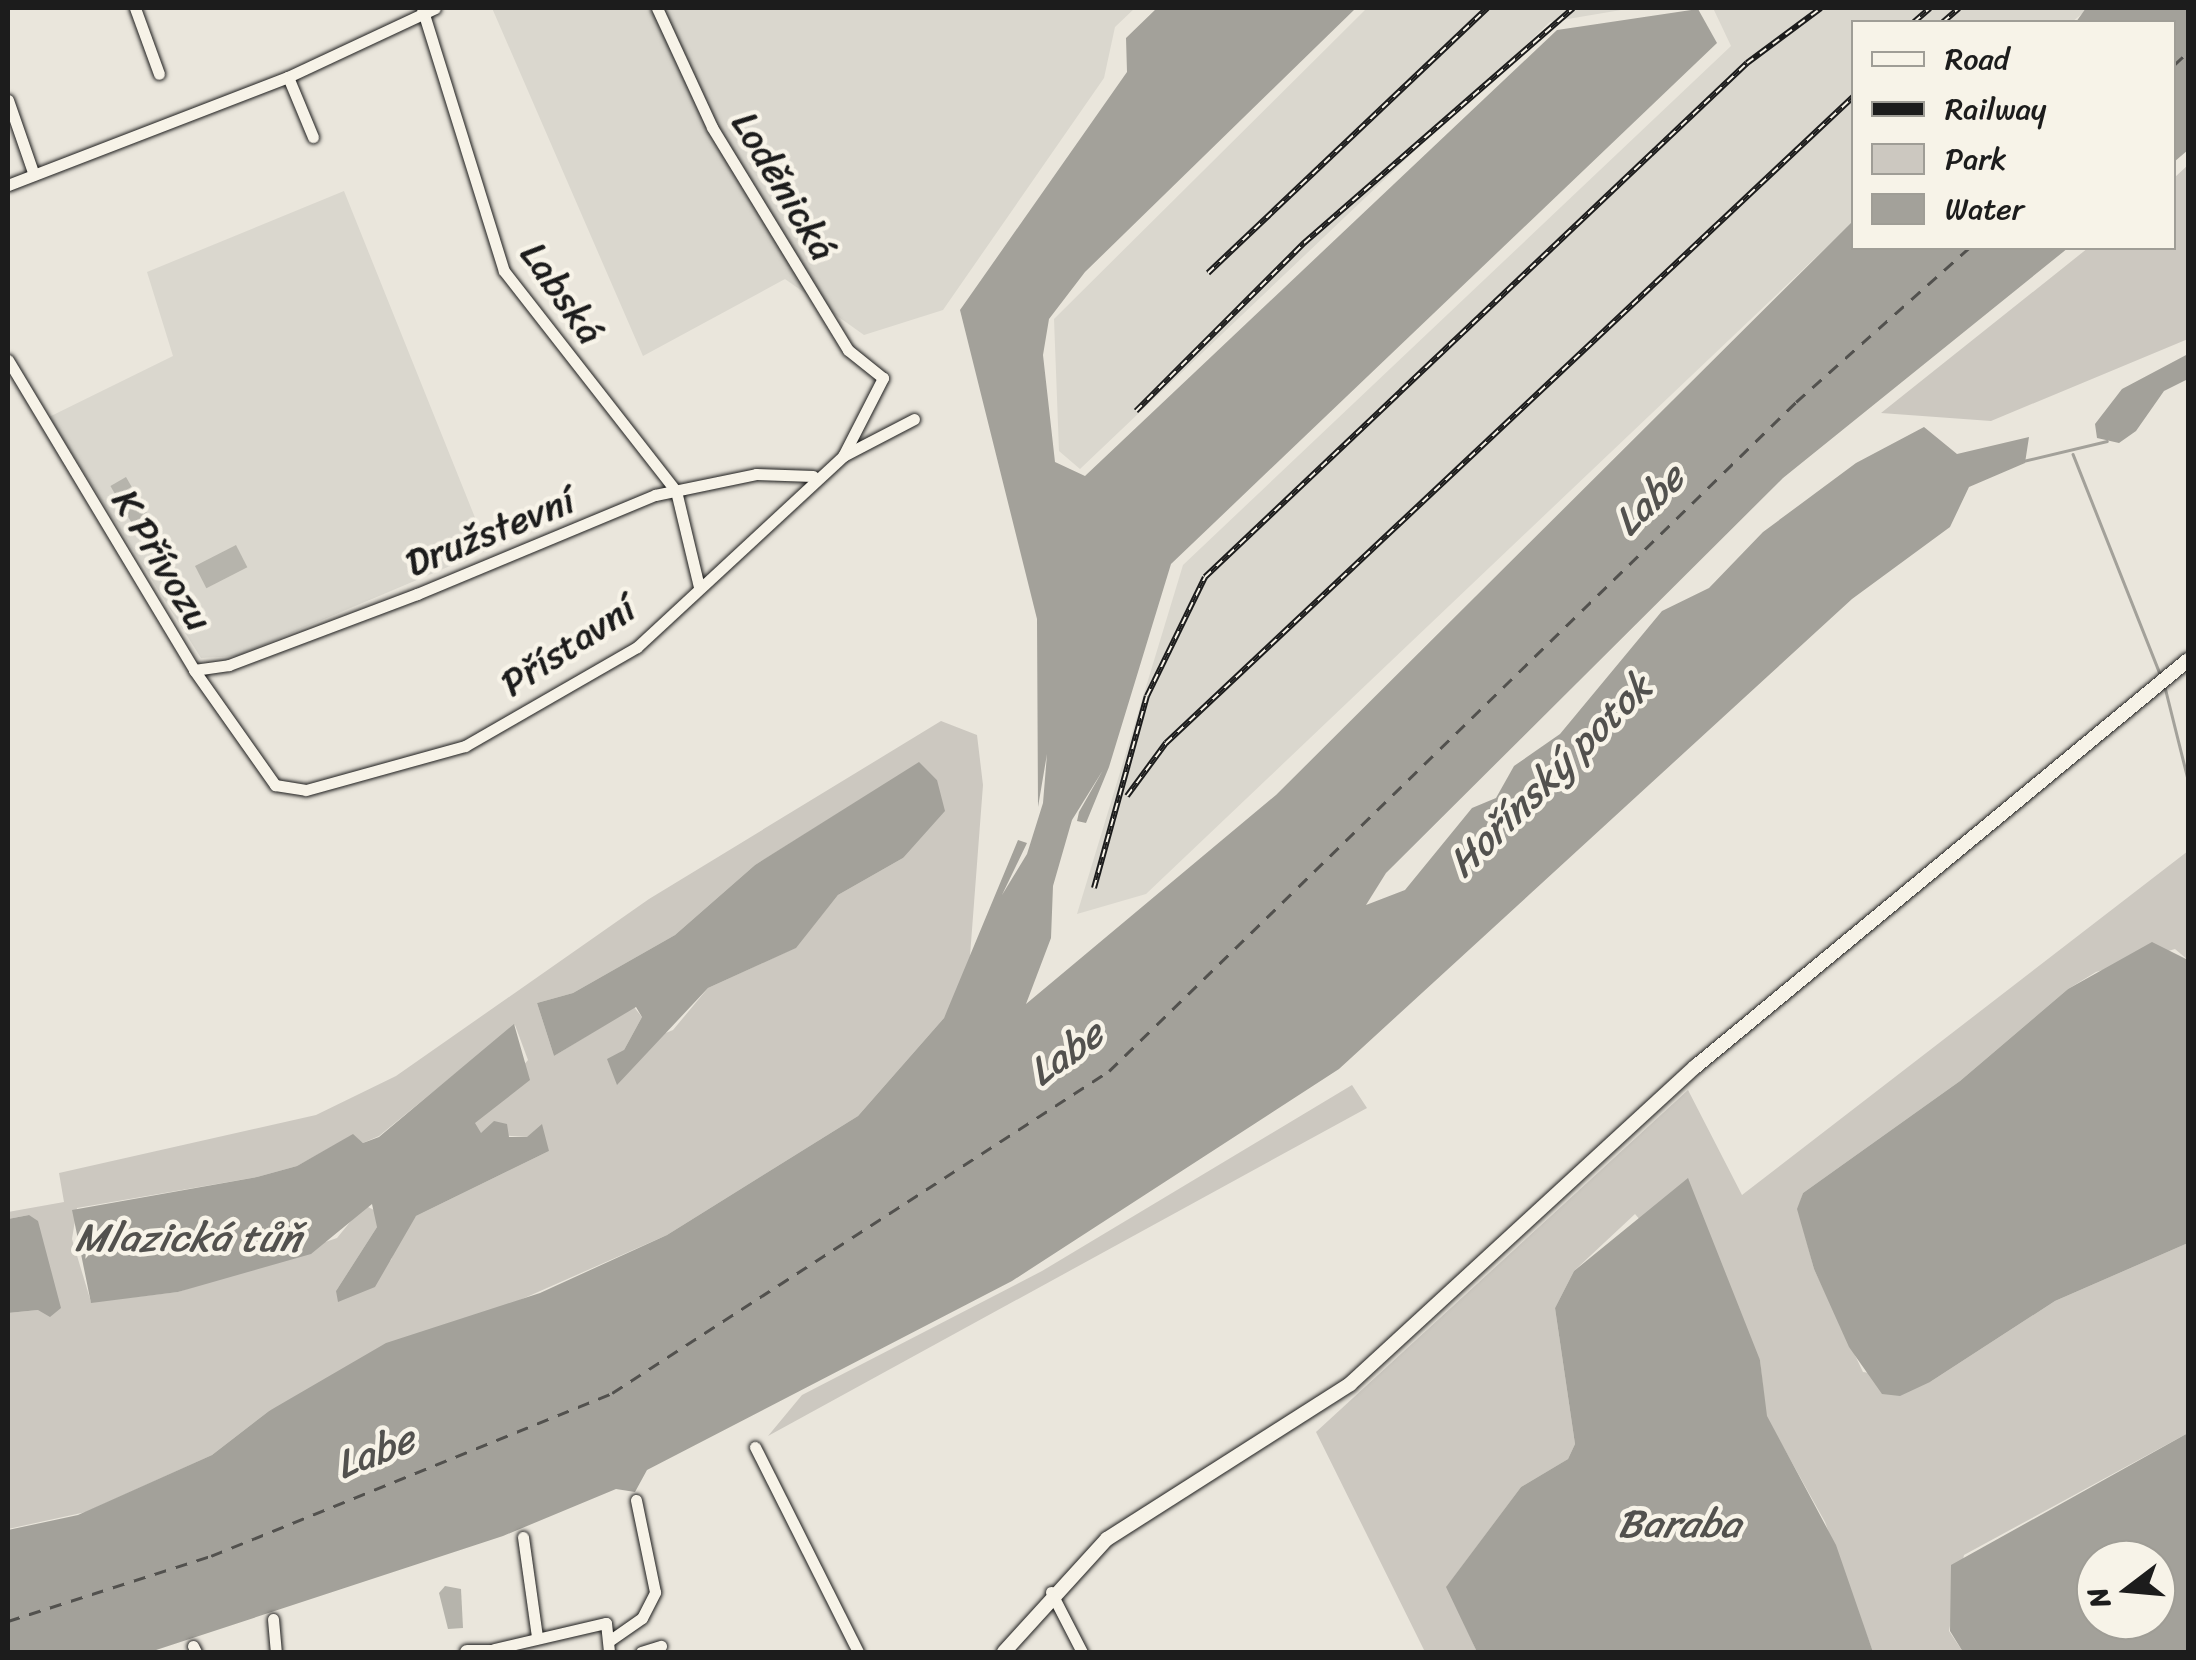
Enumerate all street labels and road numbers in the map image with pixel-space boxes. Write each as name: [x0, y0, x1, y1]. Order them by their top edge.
street label: Loděnická: [722, 103, 846, 269]
street label: Labská: [511, 233, 613, 353]
street label: Družstevní: [399, 478, 581, 586]
street label: K Přívozu: [102, 481, 222, 639]
street label: Přístavní: [492, 586, 644, 706]

